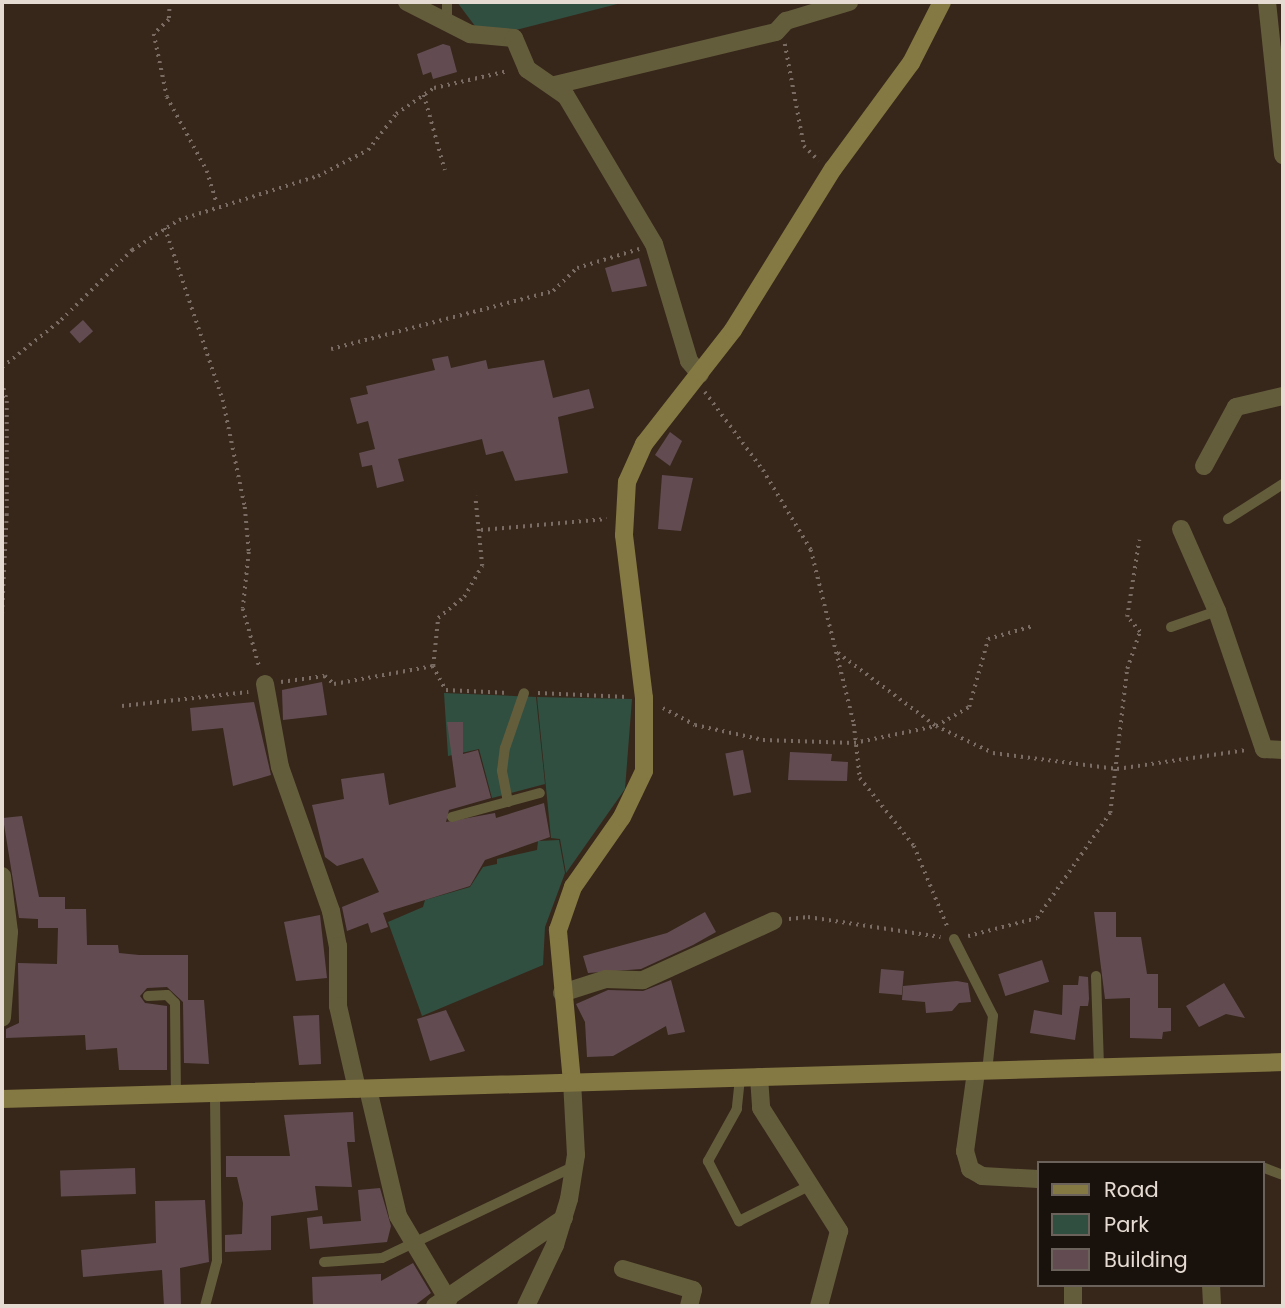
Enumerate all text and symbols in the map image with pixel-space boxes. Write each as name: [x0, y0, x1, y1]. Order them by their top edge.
legend: [1036, 1161, 1264, 1287]
text: Road: [1104, 1175, 1159, 1204]
text: Park: [1104, 1210, 1149, 1239]
text: Building: [1104, 1245, 1188, 1274]

